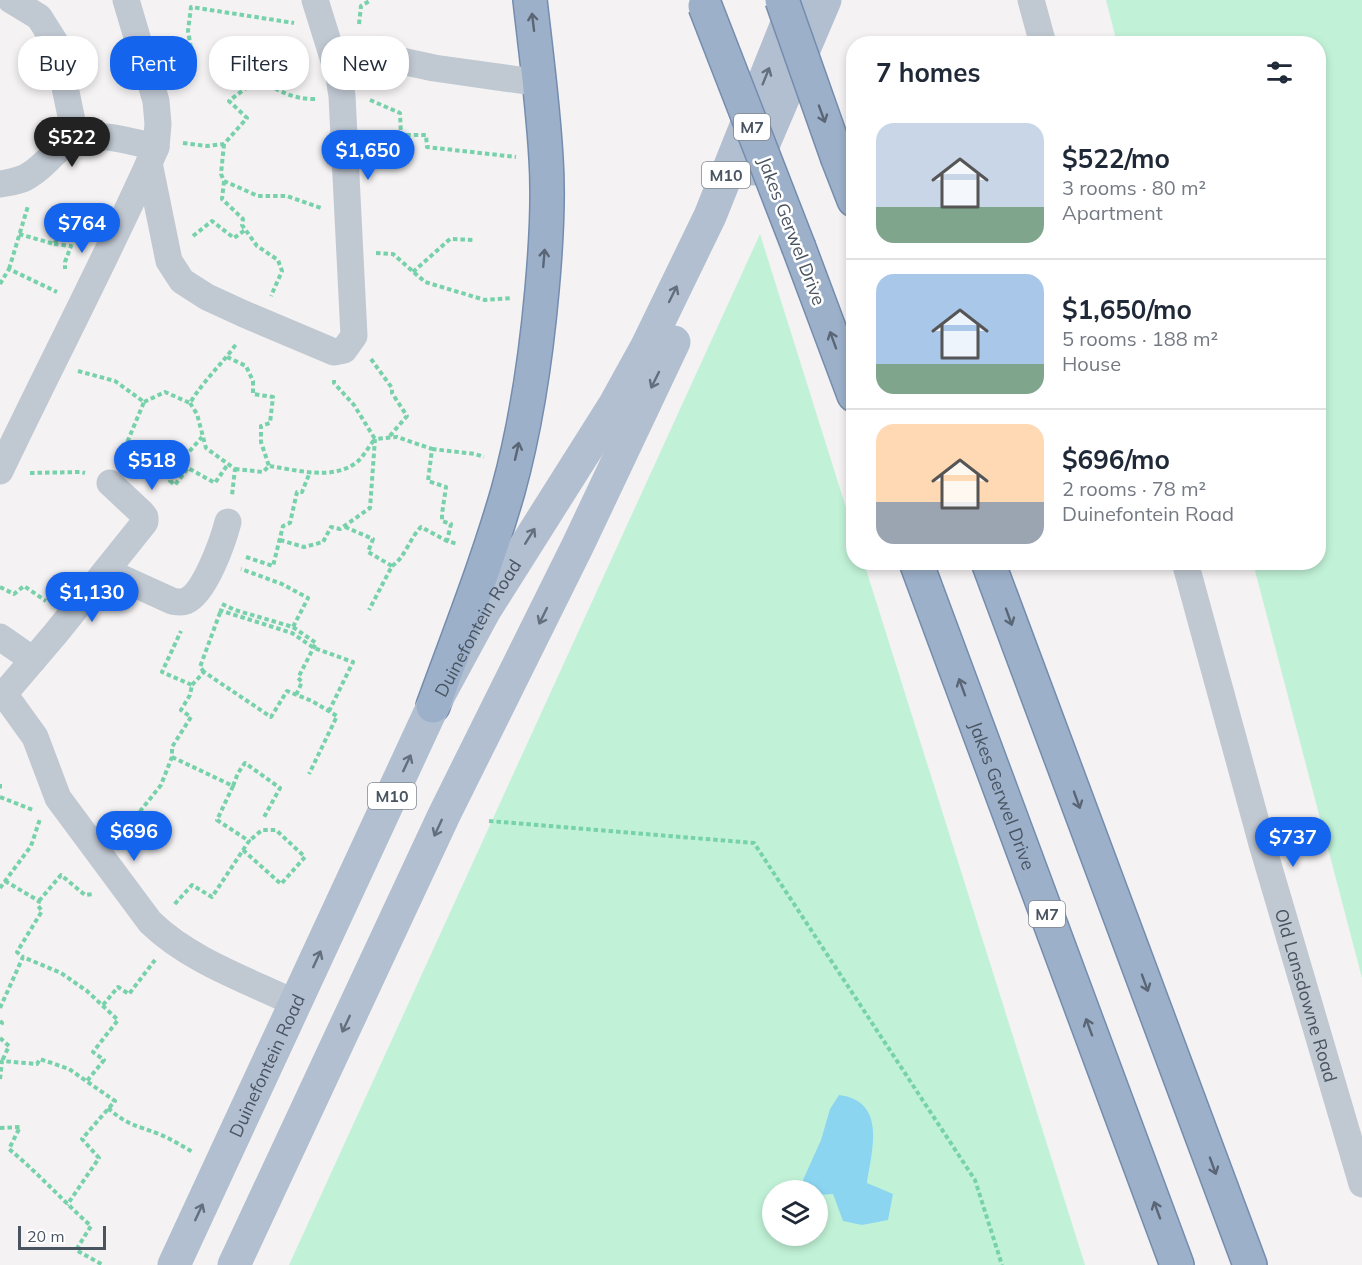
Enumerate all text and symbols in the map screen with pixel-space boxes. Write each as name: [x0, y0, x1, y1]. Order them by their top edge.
one-way arrow: [527, 13, 538, 33]
chip: Buy: [18, 36, 98, 90]
chip: Rent: [110, 36, 197, 90]
chip: Filters: [209, 36, 309, 90]
chip: New: [321, 36, 409, 90]
text: 7 homes: [876, 56, 980, 89]
icon: filters: [1263, 56, 1296, 89]
one-way arrow: [761, 67, 772, 86]
one-way arrow: [818, 105, 829, 123]
road number: M7: [734, 114, 770, 140]
pin: $522: [36, 117, 108, 168]
text: $522: [48, 124, 96, 149]
pin: $1,650: [319, 130, 417, 181]
text: $1,650: [336, 137, 400, 162]
text: $522/mo: [1062, 142, 1170, 175]
icon: home: [924, 147, 996, 219]
street label: Jakes Gerwel Drive: [753, 154, 831, 308]
road number: M10: [702, 162, 750, 188]
text: 3 rooms · 80 m²: [1062, 175, 1206, 200]
text: Apartment: [1062, 200, 1163, 225]
pin: $764: [46, 203, 118, 254]
text: $764: [58, 210, 106, 235]
one-way arrow: [539, 249, 550, 269]
one-way arrow: [667, 285, 679, 303]
text: $1,650/mo: [1062, 293, 1192, 326]
icon: home: [924, 298, 996, 370]
text: 5 rooms · 188 m²: [1062, 326, 1218, 351]
one-way arrow: [827, 331, 838, 350]
text: House: [1062, 351, 1121, 376]
one-way arrow: [649, 371, 661, 388]
pin: $518: [116, 440, 188, 491]
one-way arrow: [512, 442, 524, 461]
text: $696/mo: [1062, 443, 1170, 476]
text: $518: [128, 447, 176, 472]
icon: home: [924, 448, 996, 520]
text: 2 rooms · 78 m²: [1062, 476, 1206, 501]
text: Duinefontein Road: [1062, 501, 1234, 526]
one-way arrow: [525, 528, 537, 545]
street label: Duinefontein Road: [429, 555, 526, 701]
pin: $1,130: [43, 572, 141, 623]
text: $1,130: [60, 579, 124, 604]
one-way arrow: [537, 606, 548, 624]
one-way arrow: [1004, 607, 1015, 626]
one-way arrow: [956, 678, 967, 697]
street label: Jakes Gerwel Drive: [965, 718, 1041, 873]
one-way arrow: [401, 754, 413, 772]
road number: M10: [368, 783, 416, 809]
one-way arrow: [1072, 790, 1083, 809]
pin: $696: [98, 811, 170, 862]
pin: $737: [1257, 817, 1329, 868]
text: $696: [110, 818, 158, 843]
one-way arrow: [432, 819, 443, 837]
text: $737: [1269, 824, 1317, 849]
road number: M7: [1029, 901, 1065, 927]
street label: Old Lansdowne Road: [1270, 906, 1343, 1085]
one-way arrow: [312, 951, 323, 969]
one-way arrow: [1140, 973, 1151, 992]
street label: Duinefontein Road: [223, 990, 309, 1141]
one-way arrow: [340, 1015, 352, 1033]
one-way arrow: [1083, 1019, 1094, 1037]
one-way arrow: [1208, 1156, 1219, 1174]
map controls: [762, 1180, 828, 1246]
button: layers: [762, 1180, 828, 1246]
one-way arrow: [1151, 1201, 1162, 1220]
one-way arrow: [194, 1204, 205, 1222]
scale bar: [18, 1223, 106, 1250]
text: 20 m: [27, 1226, 64, 1246]

